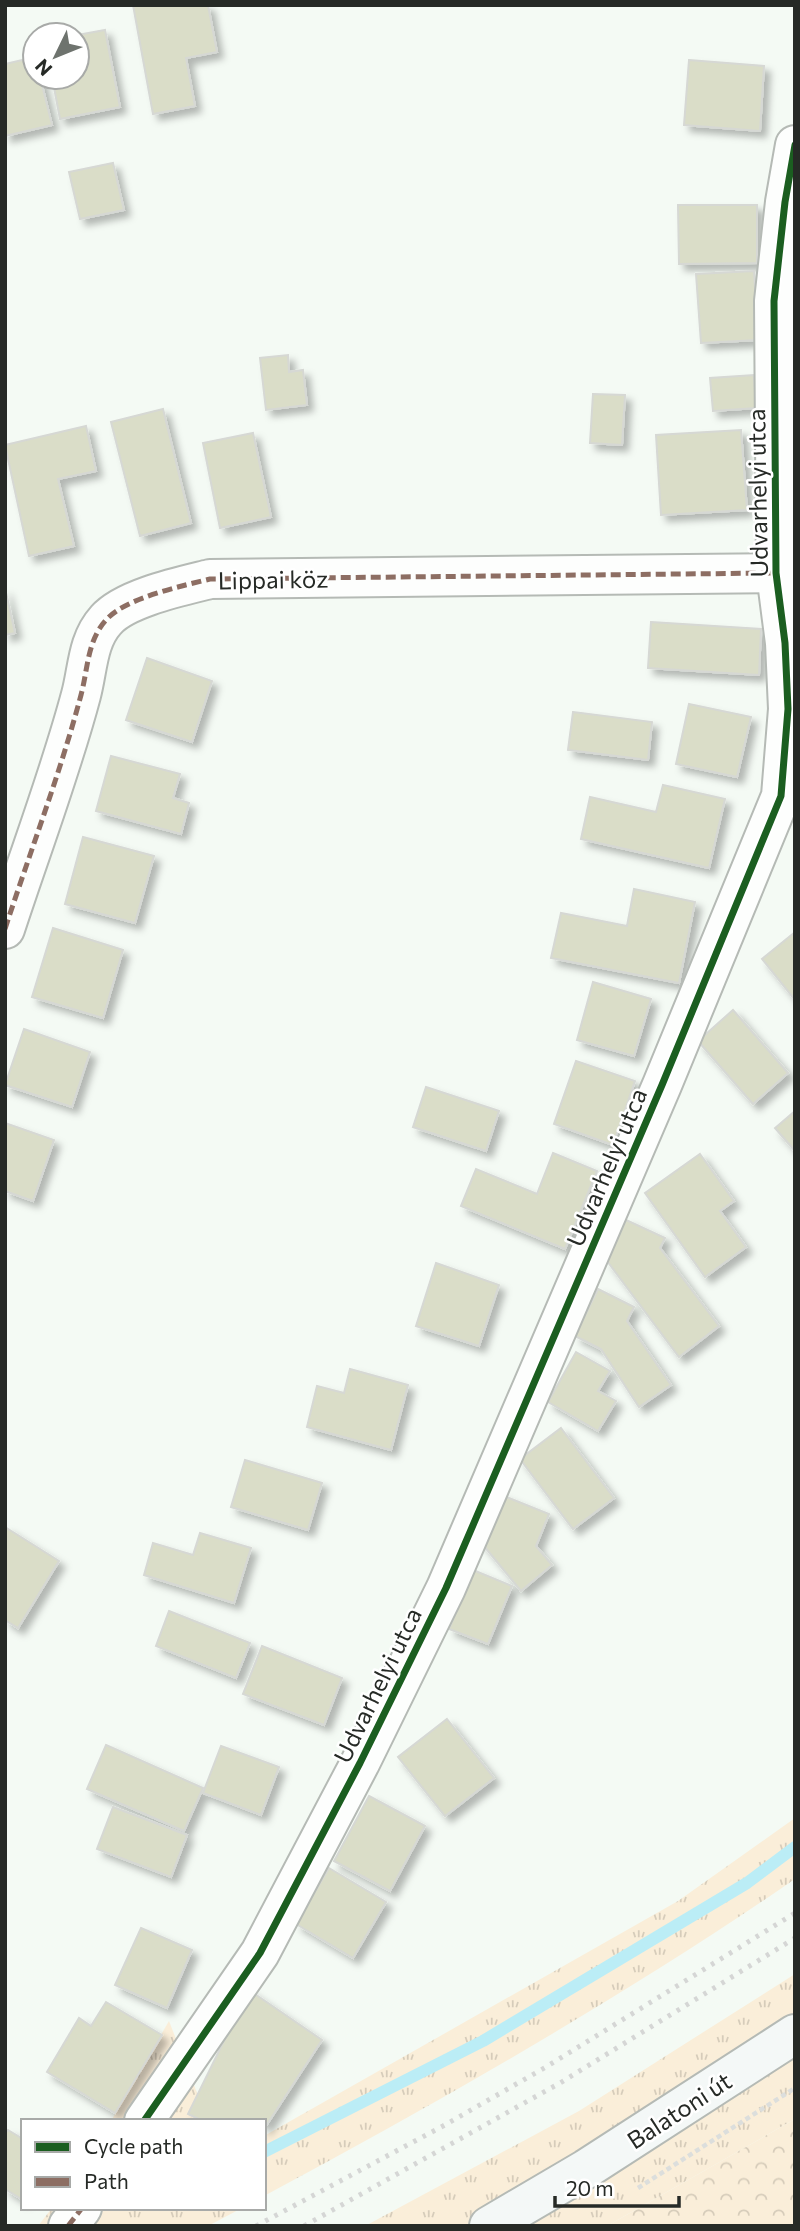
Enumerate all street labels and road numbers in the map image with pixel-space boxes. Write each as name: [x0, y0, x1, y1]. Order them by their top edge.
street label: Udvarhelyi utca: [741, 408, 773, 578]
street label: Lippai köz: [218, 564, 328, 594]
street label: Udvarhelyi utca: [560, 1084, 652, 1250]
street label: Udvarhelyi utca: [327, 1603, 427, 1767]
street label: Balatoni út: [621, 2065, 737, 2154]

